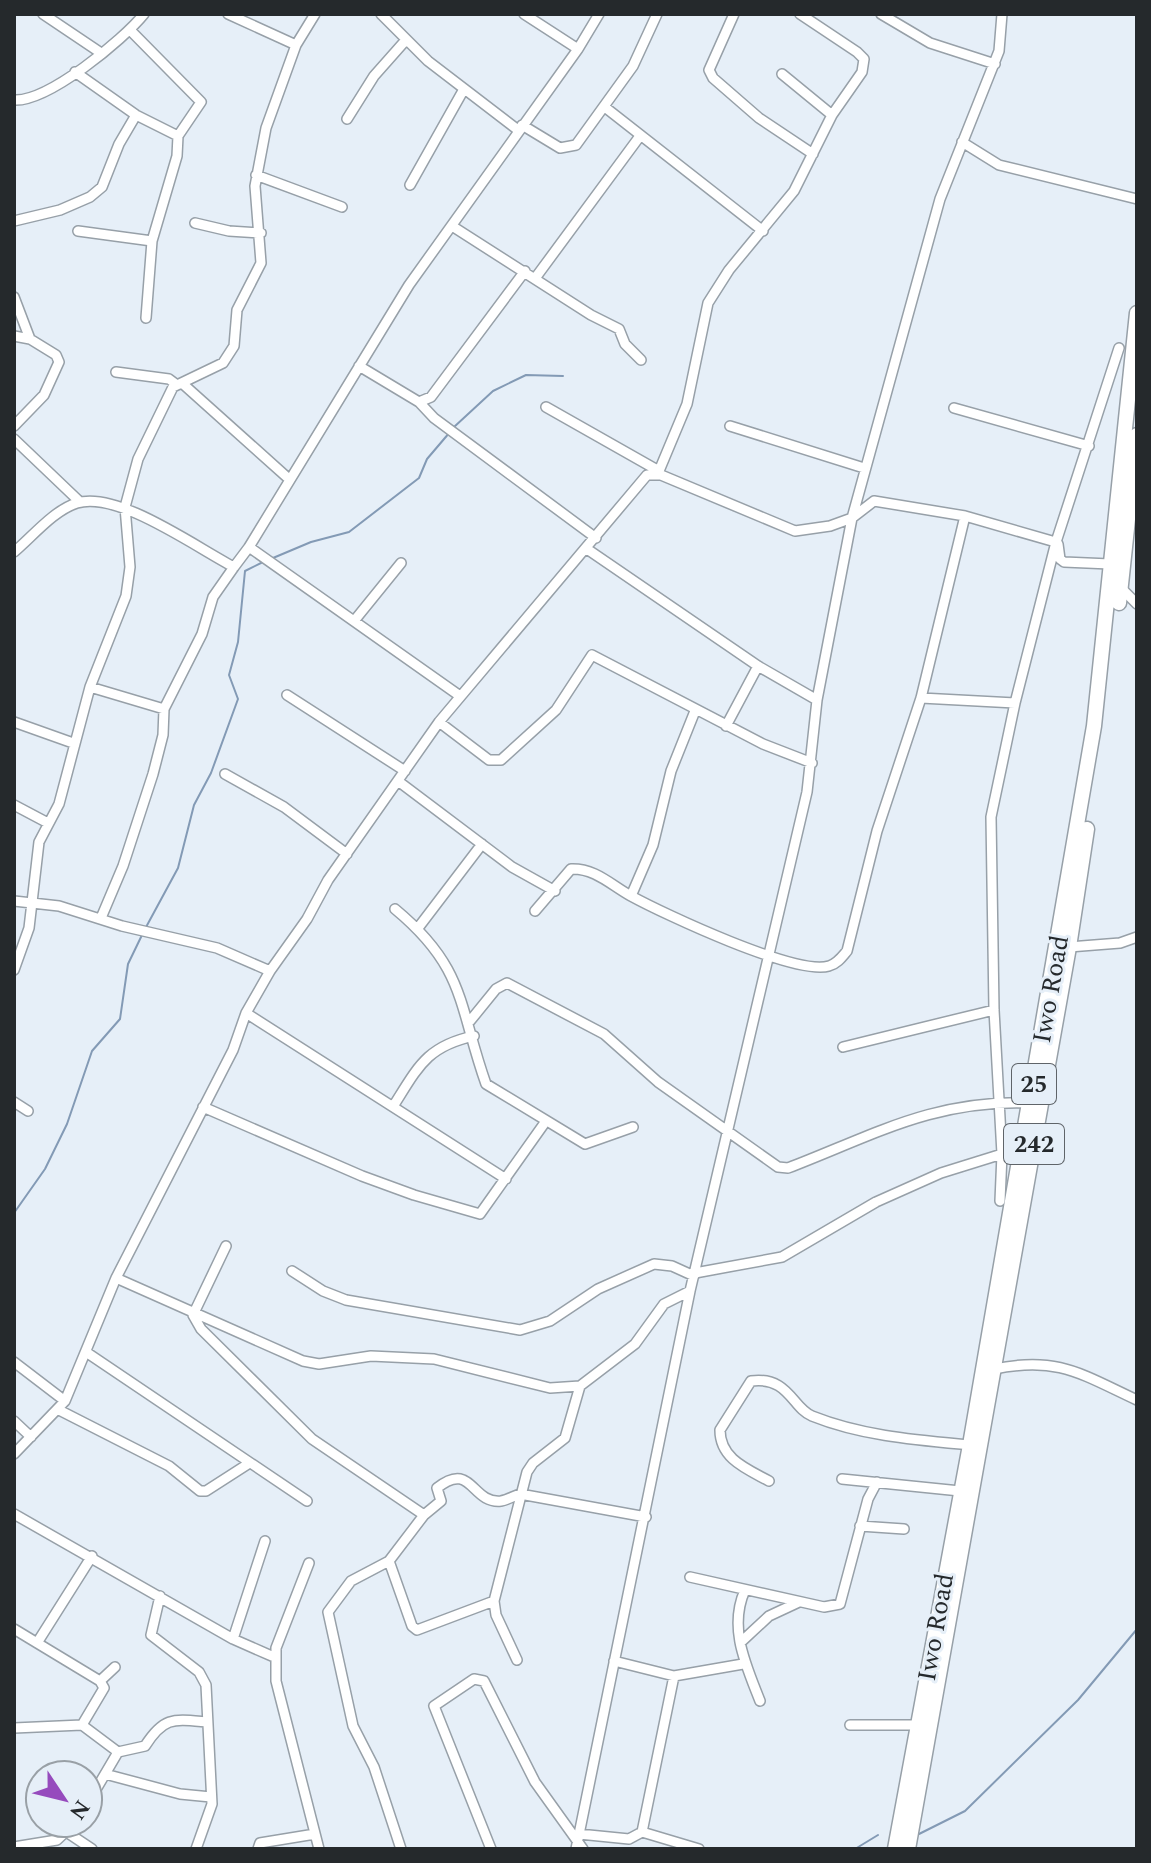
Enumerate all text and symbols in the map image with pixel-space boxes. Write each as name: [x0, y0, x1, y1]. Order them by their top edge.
street label: Iwo Road: [1022, 932, 1080, 1046]
road number: 25: [1012, 1064, 1056, 1104]
road number: 242: [1004, 1124, 1064, 1164]
street label: Iwo Road: [907, 1570, 965, 1684]
north arrow: [24, 1759, 104, 1839]
text: N: [60, 1793, 98, 1826]

